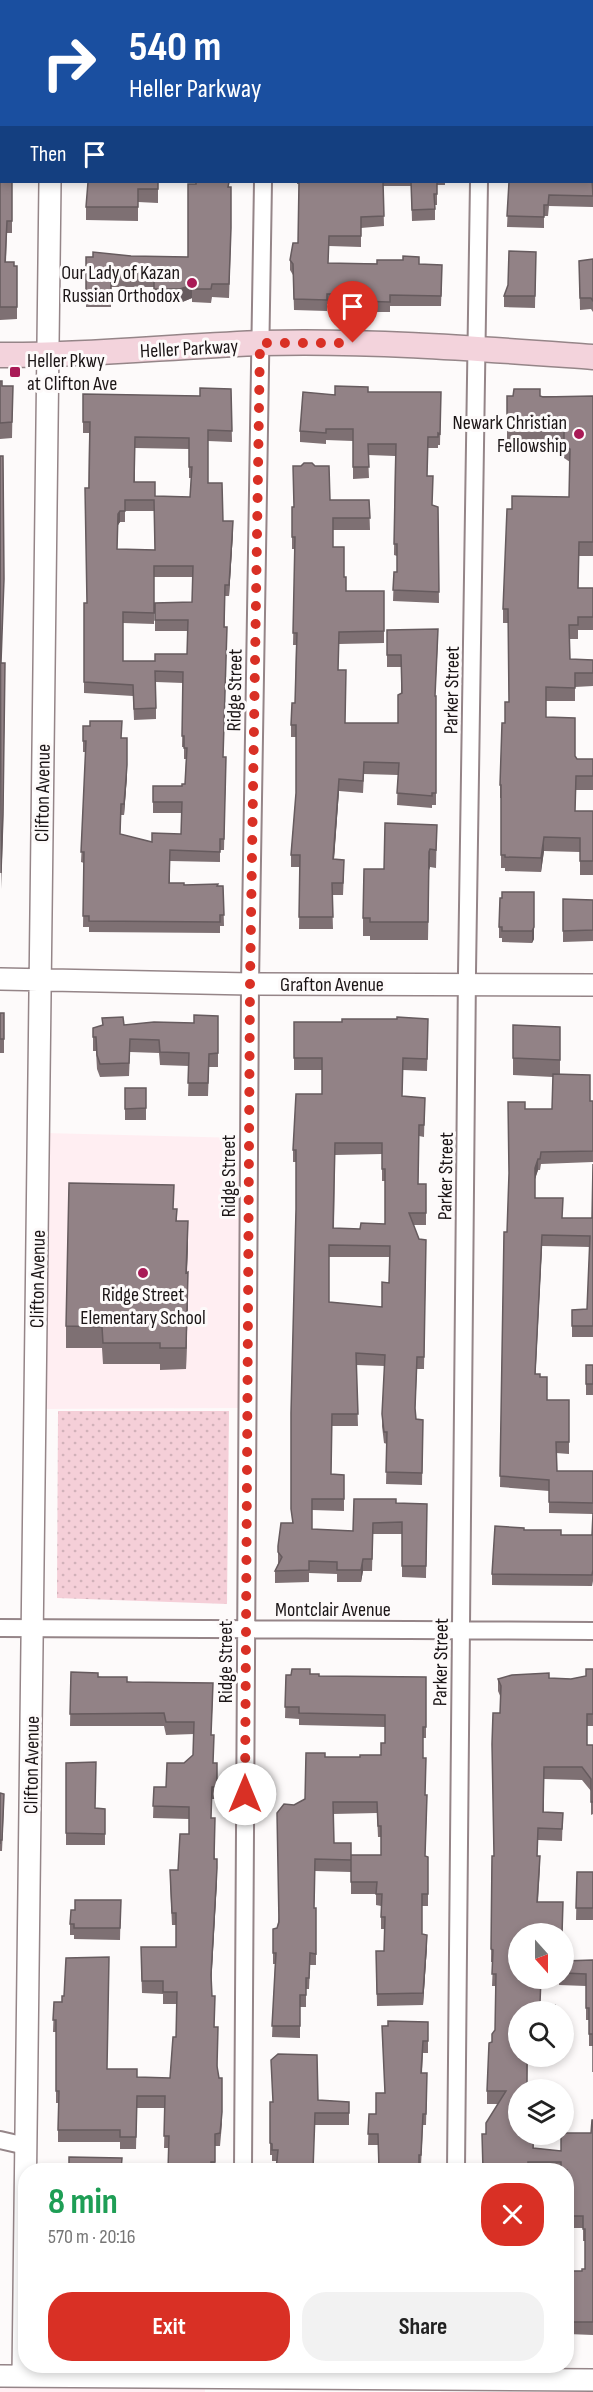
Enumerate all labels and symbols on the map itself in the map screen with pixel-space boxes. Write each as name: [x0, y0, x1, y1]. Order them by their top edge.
place label: Our Lady of Kazan Russian Orthodox: [61, 261, 180, 308]
marker: Our Lady of Kazan Russian Orthodox: [185, 276, 199, 290]
pin: [327, 281, 378, 343]
street label: Heller Parkway: [139, 334, 239, 364]
place label: Heller Pkwy at Clifton Ave: [27, 349, 117, 396]
marker: Heller Pkwy at Clifton Ave: [8, 365, 22, 379]
place label: Newark Christian Fellowship: [453, 411, 567, 458]
marker: Newark Christian Fellowship: [572, 427, 586, 441]
street label: Parker Street: [439, 646, 465, 734]
street label: Ridge Street: [222, 649, 248, 732]
street label: Clifton Avenue: [30, 744, 56, 842]
street label: Grafton Avenue: [280, 973, 384, 997]
street label: Parker Street: [433, 1132, 459, 1220]
street label: Ridge Street: [217, 1135, 241, 1217]
street label: Clifton Avenue: [25, 1230, 51, 1328]
marker: Ridge Street Elementary School: [136, 1266, 150, 1280]
place label: Ridge Street Elementary School: [80, 1283, 206, 1330]
street label: Montclair Avenue: [275, 1598, 391, 1622]
street label: Parker Street: [428, 1618, 454, 1706]
street label: Ridge Street: [214, 1621, 238, 1703]
street label: Clifton Avenue: [19, 1716, 45, 1814]
position arrow: [213, 1762, 277, 1826]
north arrow: [508, 1923, 574, 1989]

